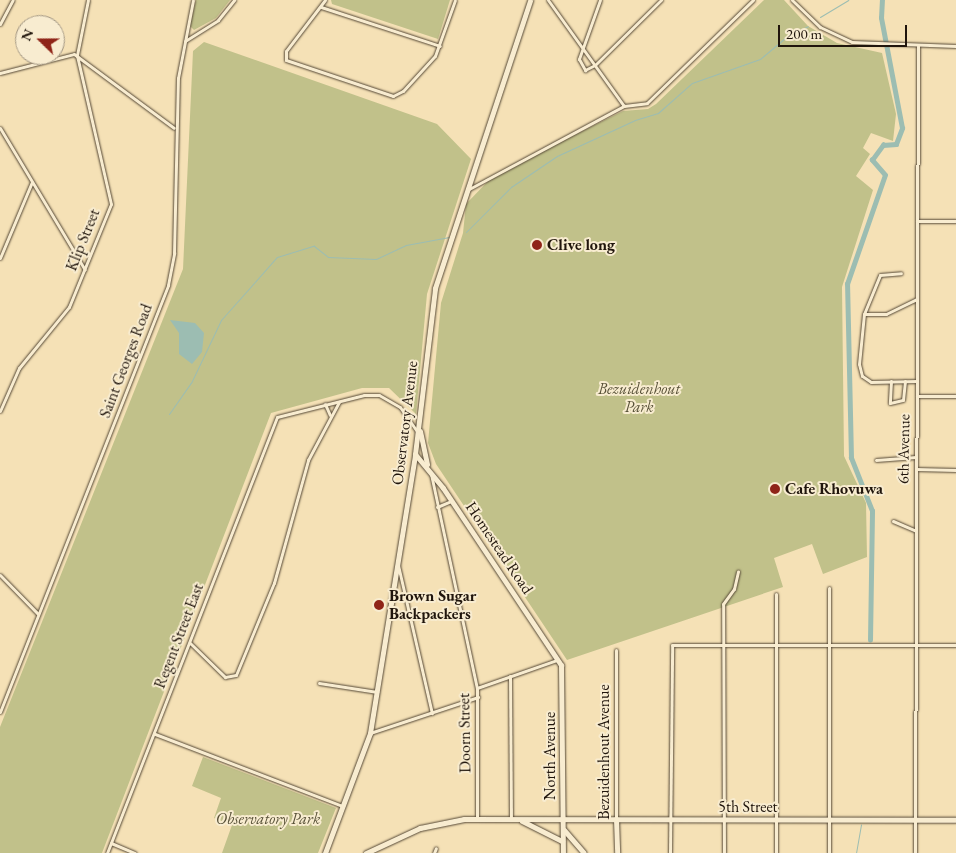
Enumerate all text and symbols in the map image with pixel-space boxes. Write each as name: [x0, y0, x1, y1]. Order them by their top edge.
north arrow: [15, 15, 65, 65]
scale bar: [781, 15, 910, 47]
text: 200 m: [786, 24, 822, 43]
text: N: [17, 26, 37, 43]
street label: Klip Street: [62, 206, 104, 274]
place label: Clive long: [547, 235, 615, 255]
marker: Clive long: [531, 239, 543, 251]
street label: Saint Georges Road: [95, 301, 157, 421]
street label: Observatory Avenue: [388, 360, 422, 486]
park label: Bezuidenhout Park: [598, 379, 680, 417]
street label: 6th Avenue: [894, 414, 914, 484]
place label: Cafe Rhovuwa: [785, 479, 883, 499]
marker: Cafe Rhovuwa: [769, 483, 781, 495]
street label: Homestead Road: [461, 498, 537, 598]
street label: Regent Street East: [150, 581, 208, 691]
place label: Brown Sugar Backpackers: [389, 586, 476, 624]
marker: Brown Sugar Backpackers: [373, 599, 385, 611]
street label: Bezuidenhout Avenue: [594, 684, 614, 820]
street label: Doorn Street: [455, 693, 475, 773]
street label: North Avenue: [540, 712, 560, 800]
street label: 5th Street: [718, 797, 778, 817]
park label: Observatory Park: [216, 809, 320, 829]

